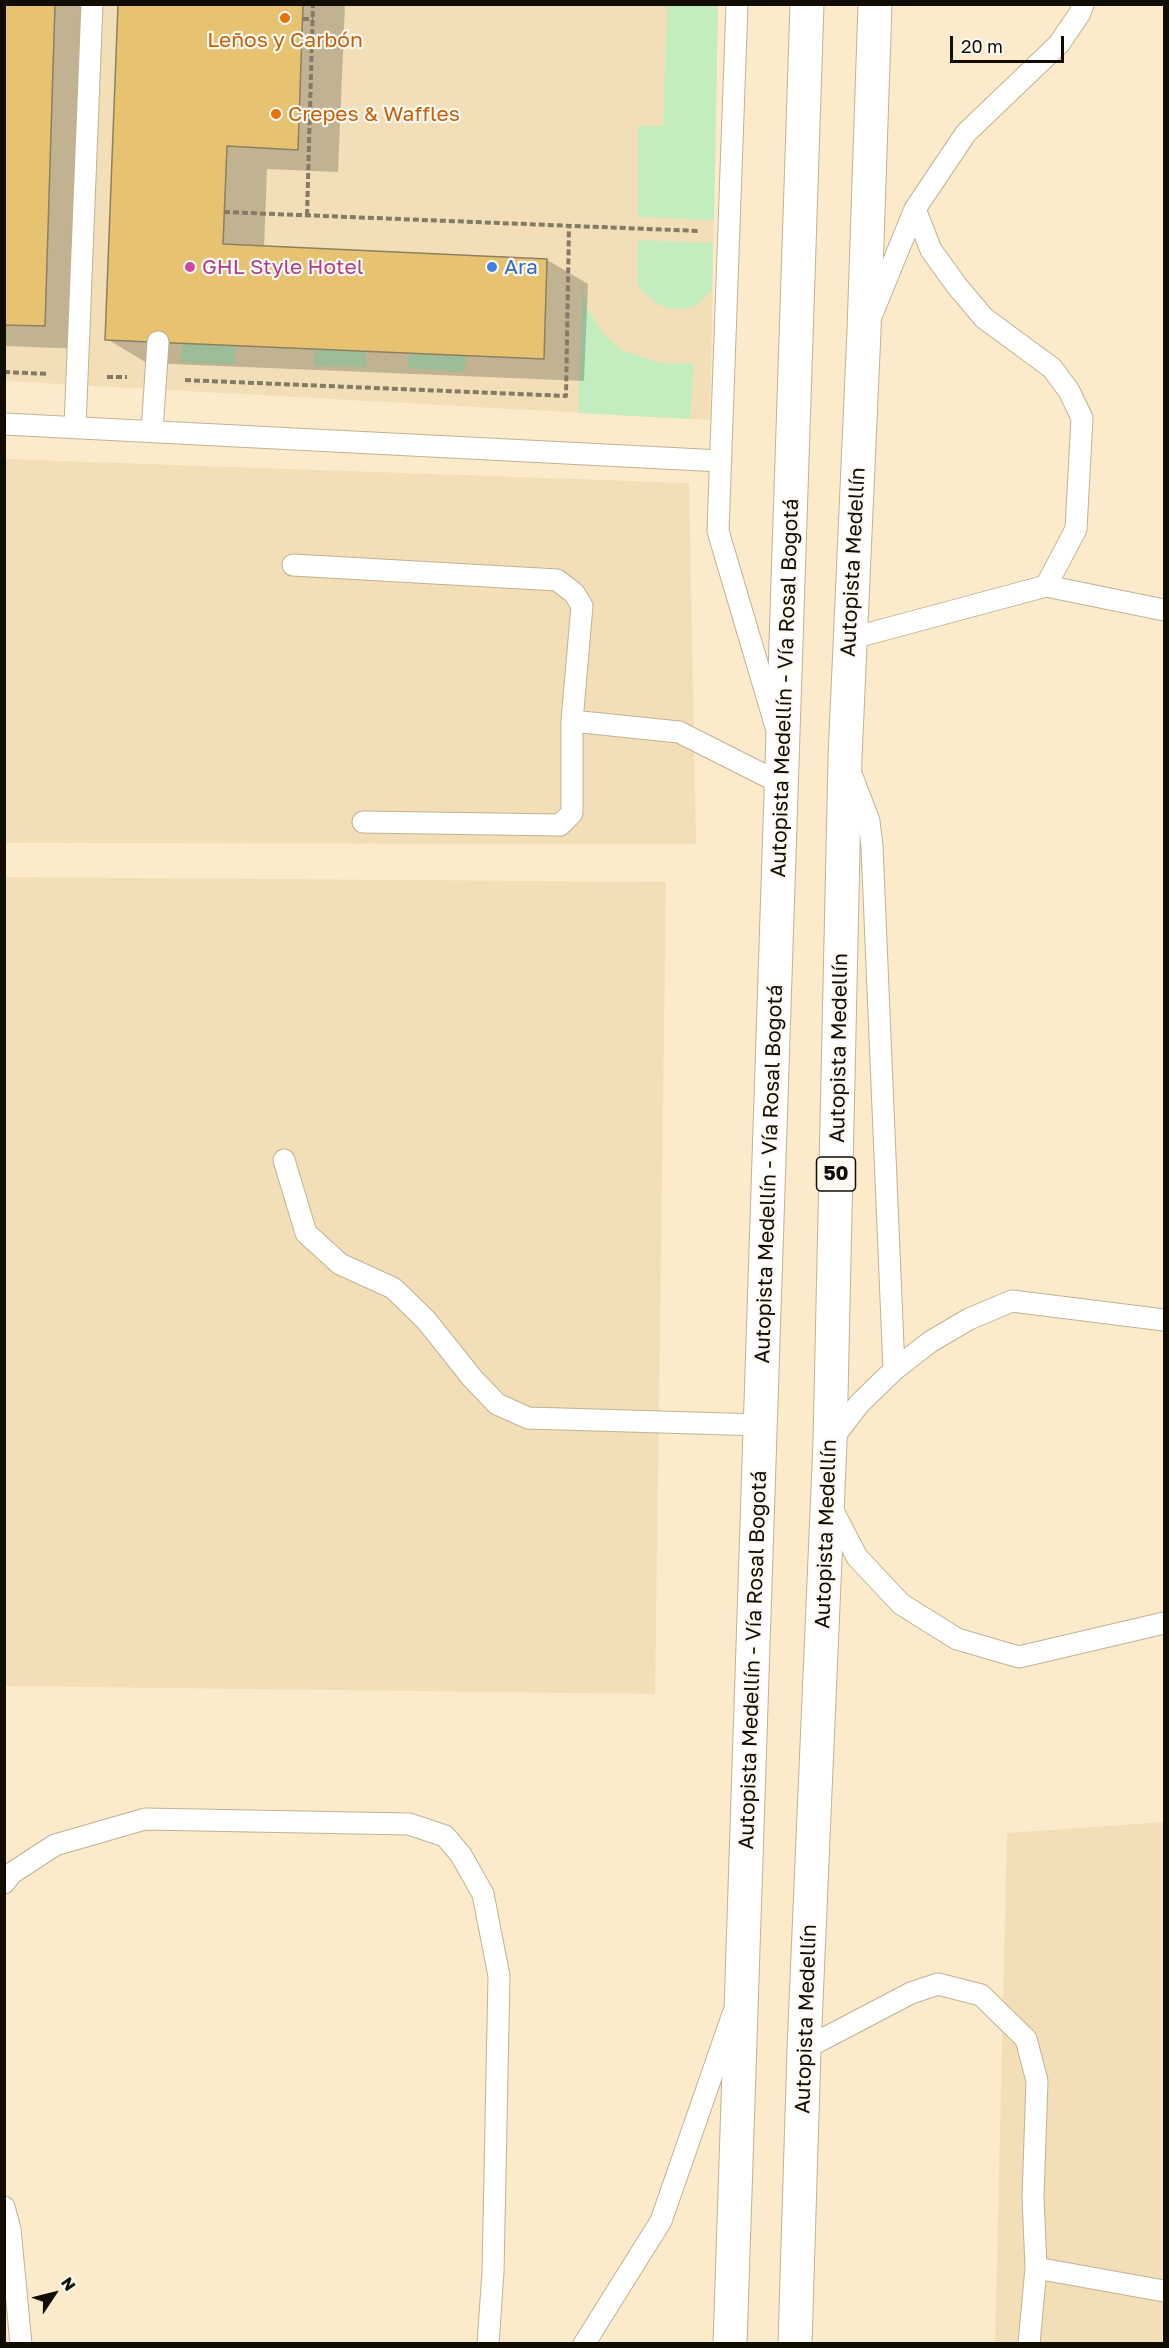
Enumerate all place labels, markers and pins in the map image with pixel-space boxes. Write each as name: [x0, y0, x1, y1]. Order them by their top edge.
marker: Leños y Carbón: [278, 11, 292, 25]
place label: Leños y Carbón: [207, 27, 363, 53]
place label: Crepes & Waffles: [288, 101, 460, 127]
marker: Crepes & Waffles: [269, 107, 283, 121]
place label: GHL Style Hotel: [202, 254, 363, 280]
place label: Ara: [504, 254, 538, 280]
marker: GHL Style Hotel: [183, 260, 197, 274]
marker: Ara: [485, 260, 499, 274]

